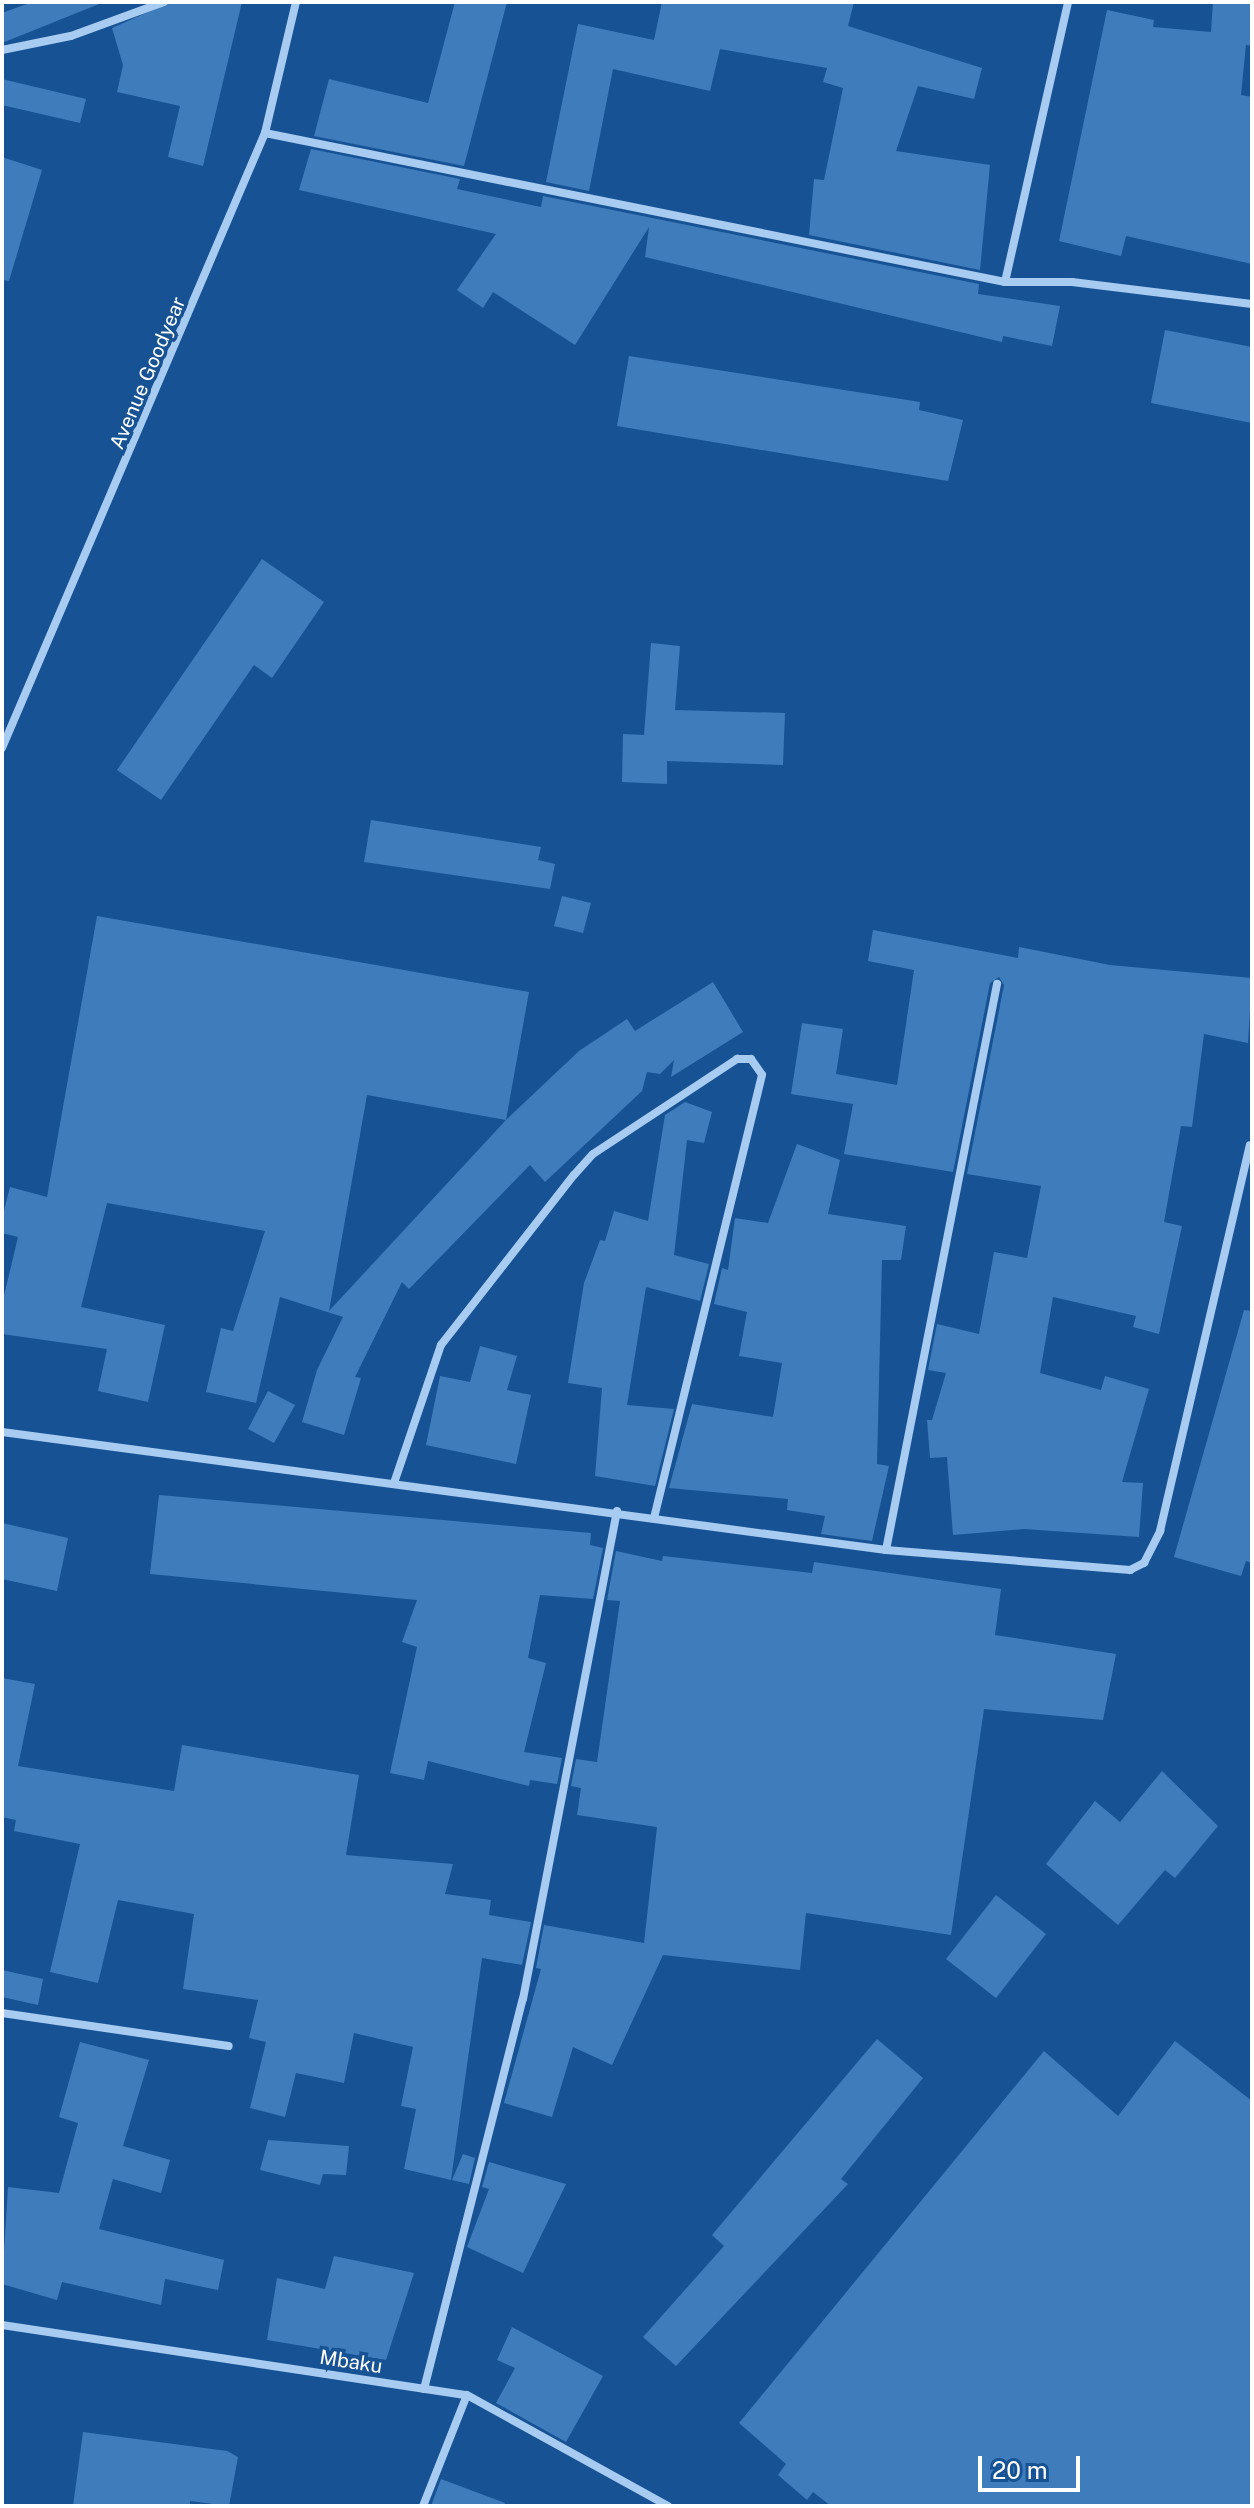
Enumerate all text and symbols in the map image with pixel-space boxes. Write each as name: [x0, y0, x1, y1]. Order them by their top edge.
street label: Avenue Goodyear: [105, 293, 191, 453]
street label: Mbaku: [318, 2345, 384, 2379]
scale bar: [982, 2440, 1084, 2490]
text: 20 m: [992, 2456, 1048, 2484]

